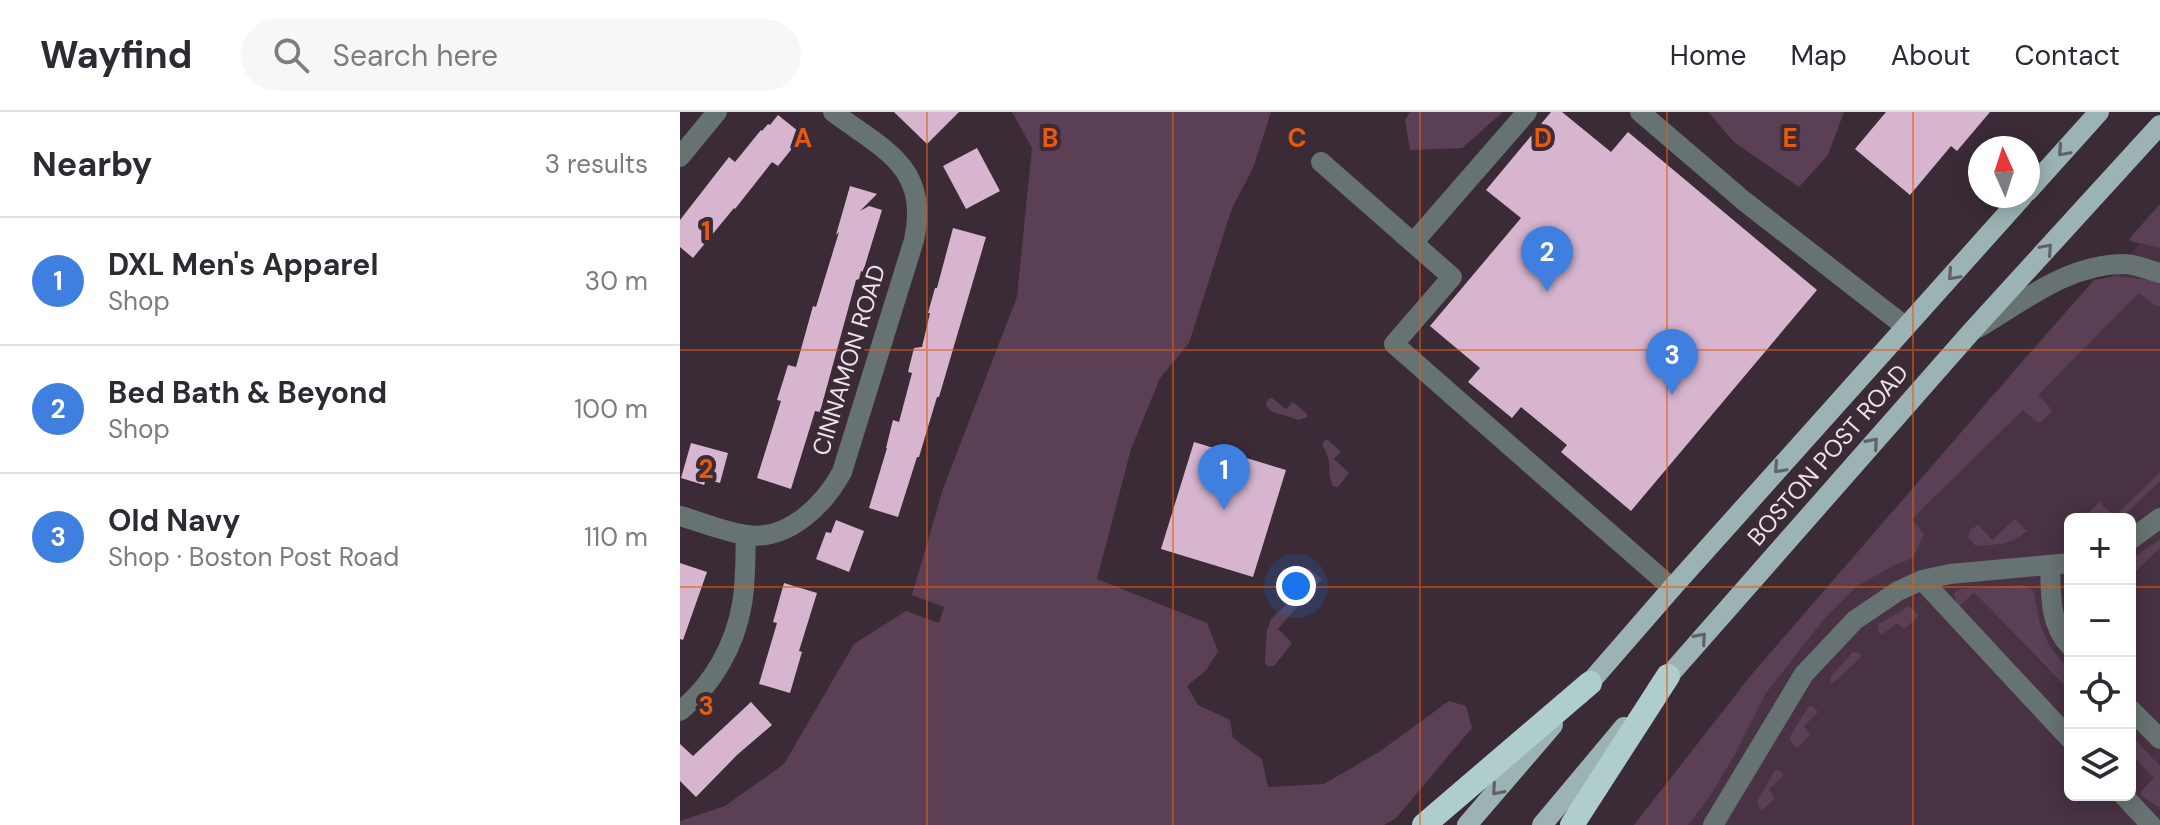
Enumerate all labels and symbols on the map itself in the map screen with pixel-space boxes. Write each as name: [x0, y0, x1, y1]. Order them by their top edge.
text: A: [794, 121, 812, 155]
text: B: [1042, 121, 1058, 155]
text: C: [1287, 121, 1307, 155]
text: D: [1534, 121, 1552, 155]
text: E: [1782, 121, 1798, 155]
north arrow: [1968, 136, 2040, 208]
one-way arrow: [2059, 142, 2073, 157]
text: 1: [701, 214, 711, 248]
pin: 2: [1521, 226, 1573, 292]
one-way arrow: [2037, 244, 2052, 258]
street label: CINNAMON ROAD: [805, 261, 892, 459]
one-way arrow: [1948, 265, 1962, 280]
pin: 3: [1646, 329, 1698, 395]
street label: BOSTON POST ROAD: [1740, 357, 1915, 552]
one-way arrow: [1864, 437, 1878, 452]
pin: 1: [1198, 444, 1250, 510]
text: 2: [698, 452, 714, 486]
one-way arrow: [1775, 459, 1789, 474]
your location: [1276, 566, 1316, 606]
one-way arrow: [1692, 632, 1706, 647]
text: 3: [698, 689, 714, 723]
one-way arrow: [1492, 781, 1507, 795]

